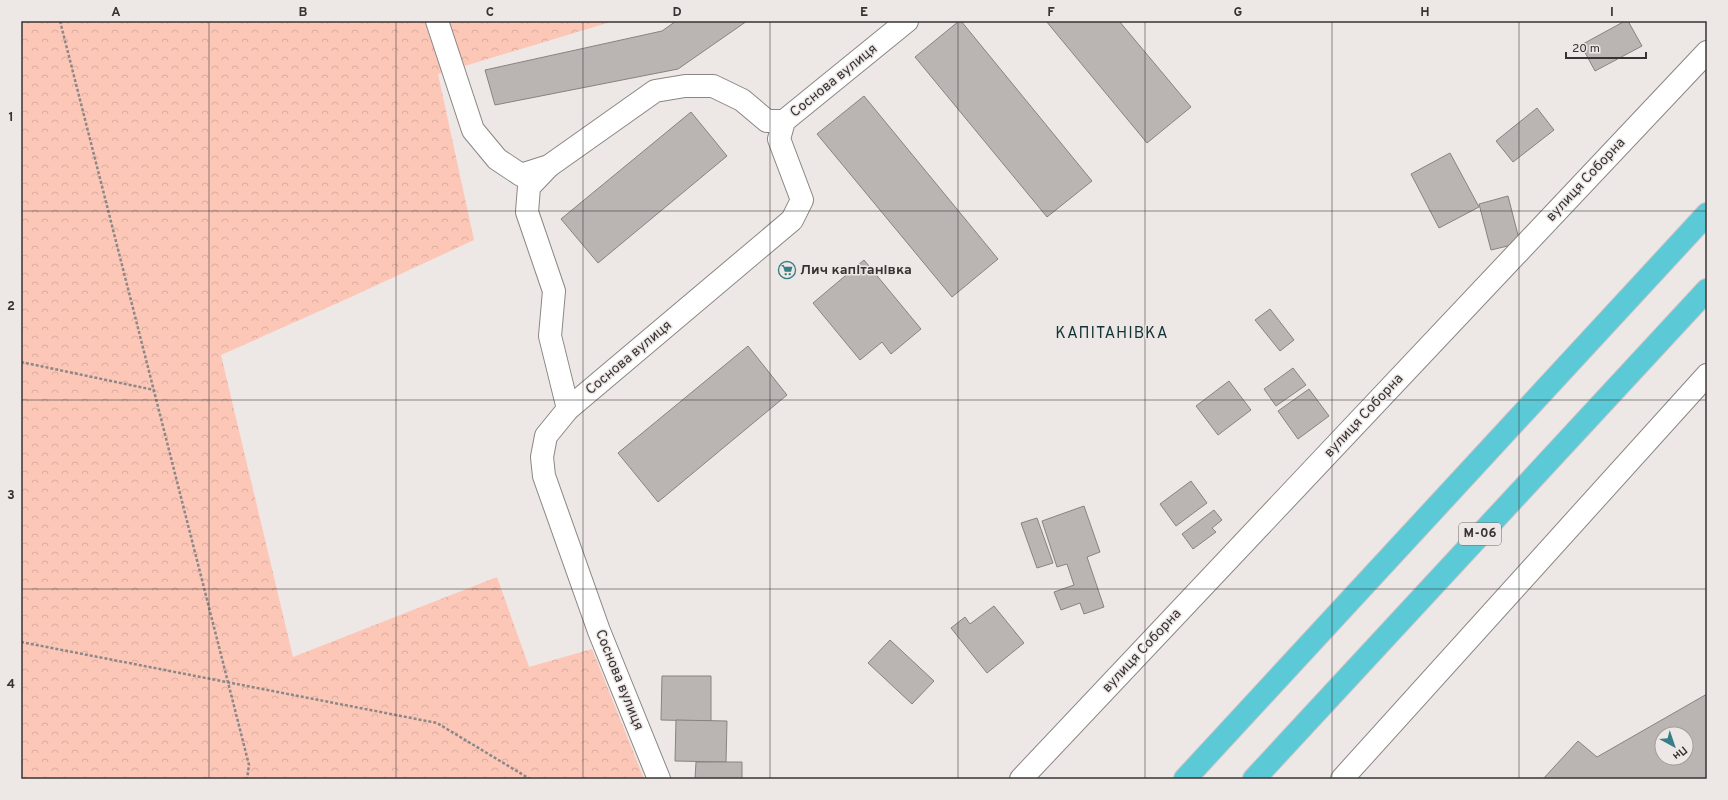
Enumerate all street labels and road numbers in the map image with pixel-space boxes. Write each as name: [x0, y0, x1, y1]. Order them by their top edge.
street label: Соснова вулиця: [787, 41, 881, 121]
street label: вулиця Соборна: [1543, 135, 1629, 225]
street label: Соснова вулиця: [583, 317, 675, 399]
street label: вулиця Соборна: [1321, 371, 1407, 461]
road number: М-06: [1459, 523, 1501, 545]
street label: вулиця Соборна: [1099, 606, 1185, 696]
street label: Соснова вулиця: [591, 627, 647, 733]

